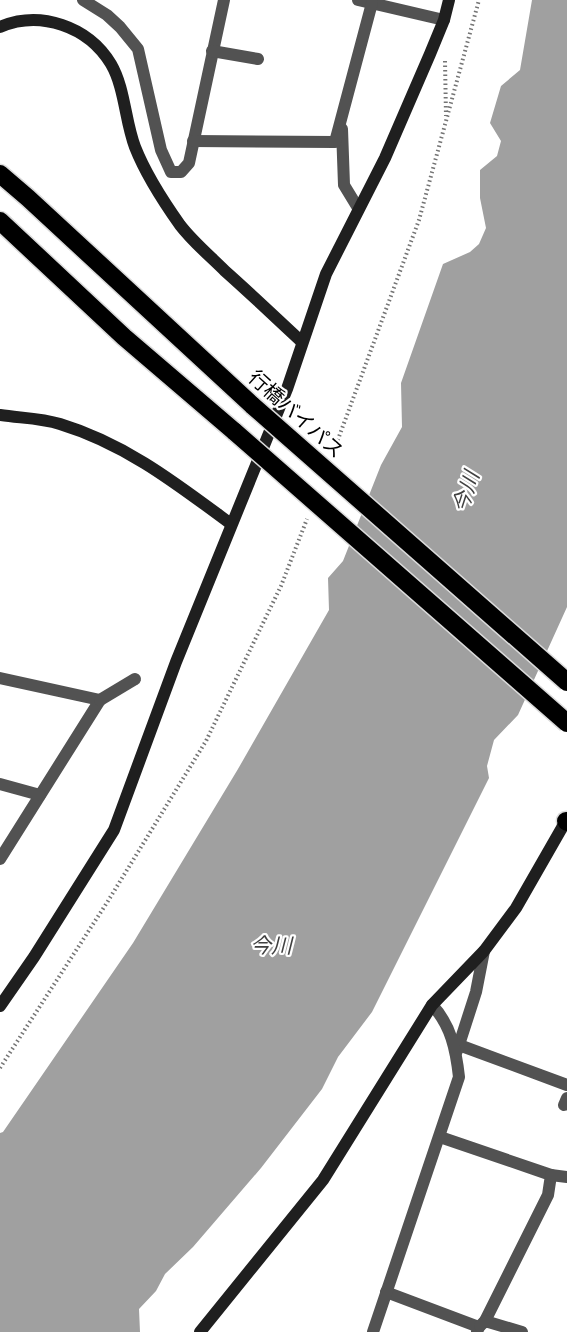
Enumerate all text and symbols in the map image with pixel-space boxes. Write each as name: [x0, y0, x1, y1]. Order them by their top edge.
street label: 行橋バイパス: [244, 365, 348, 463]
water label: 今川: [447, 466, 485, 516]
water label: 今川: [250, 933, 294, 958]

